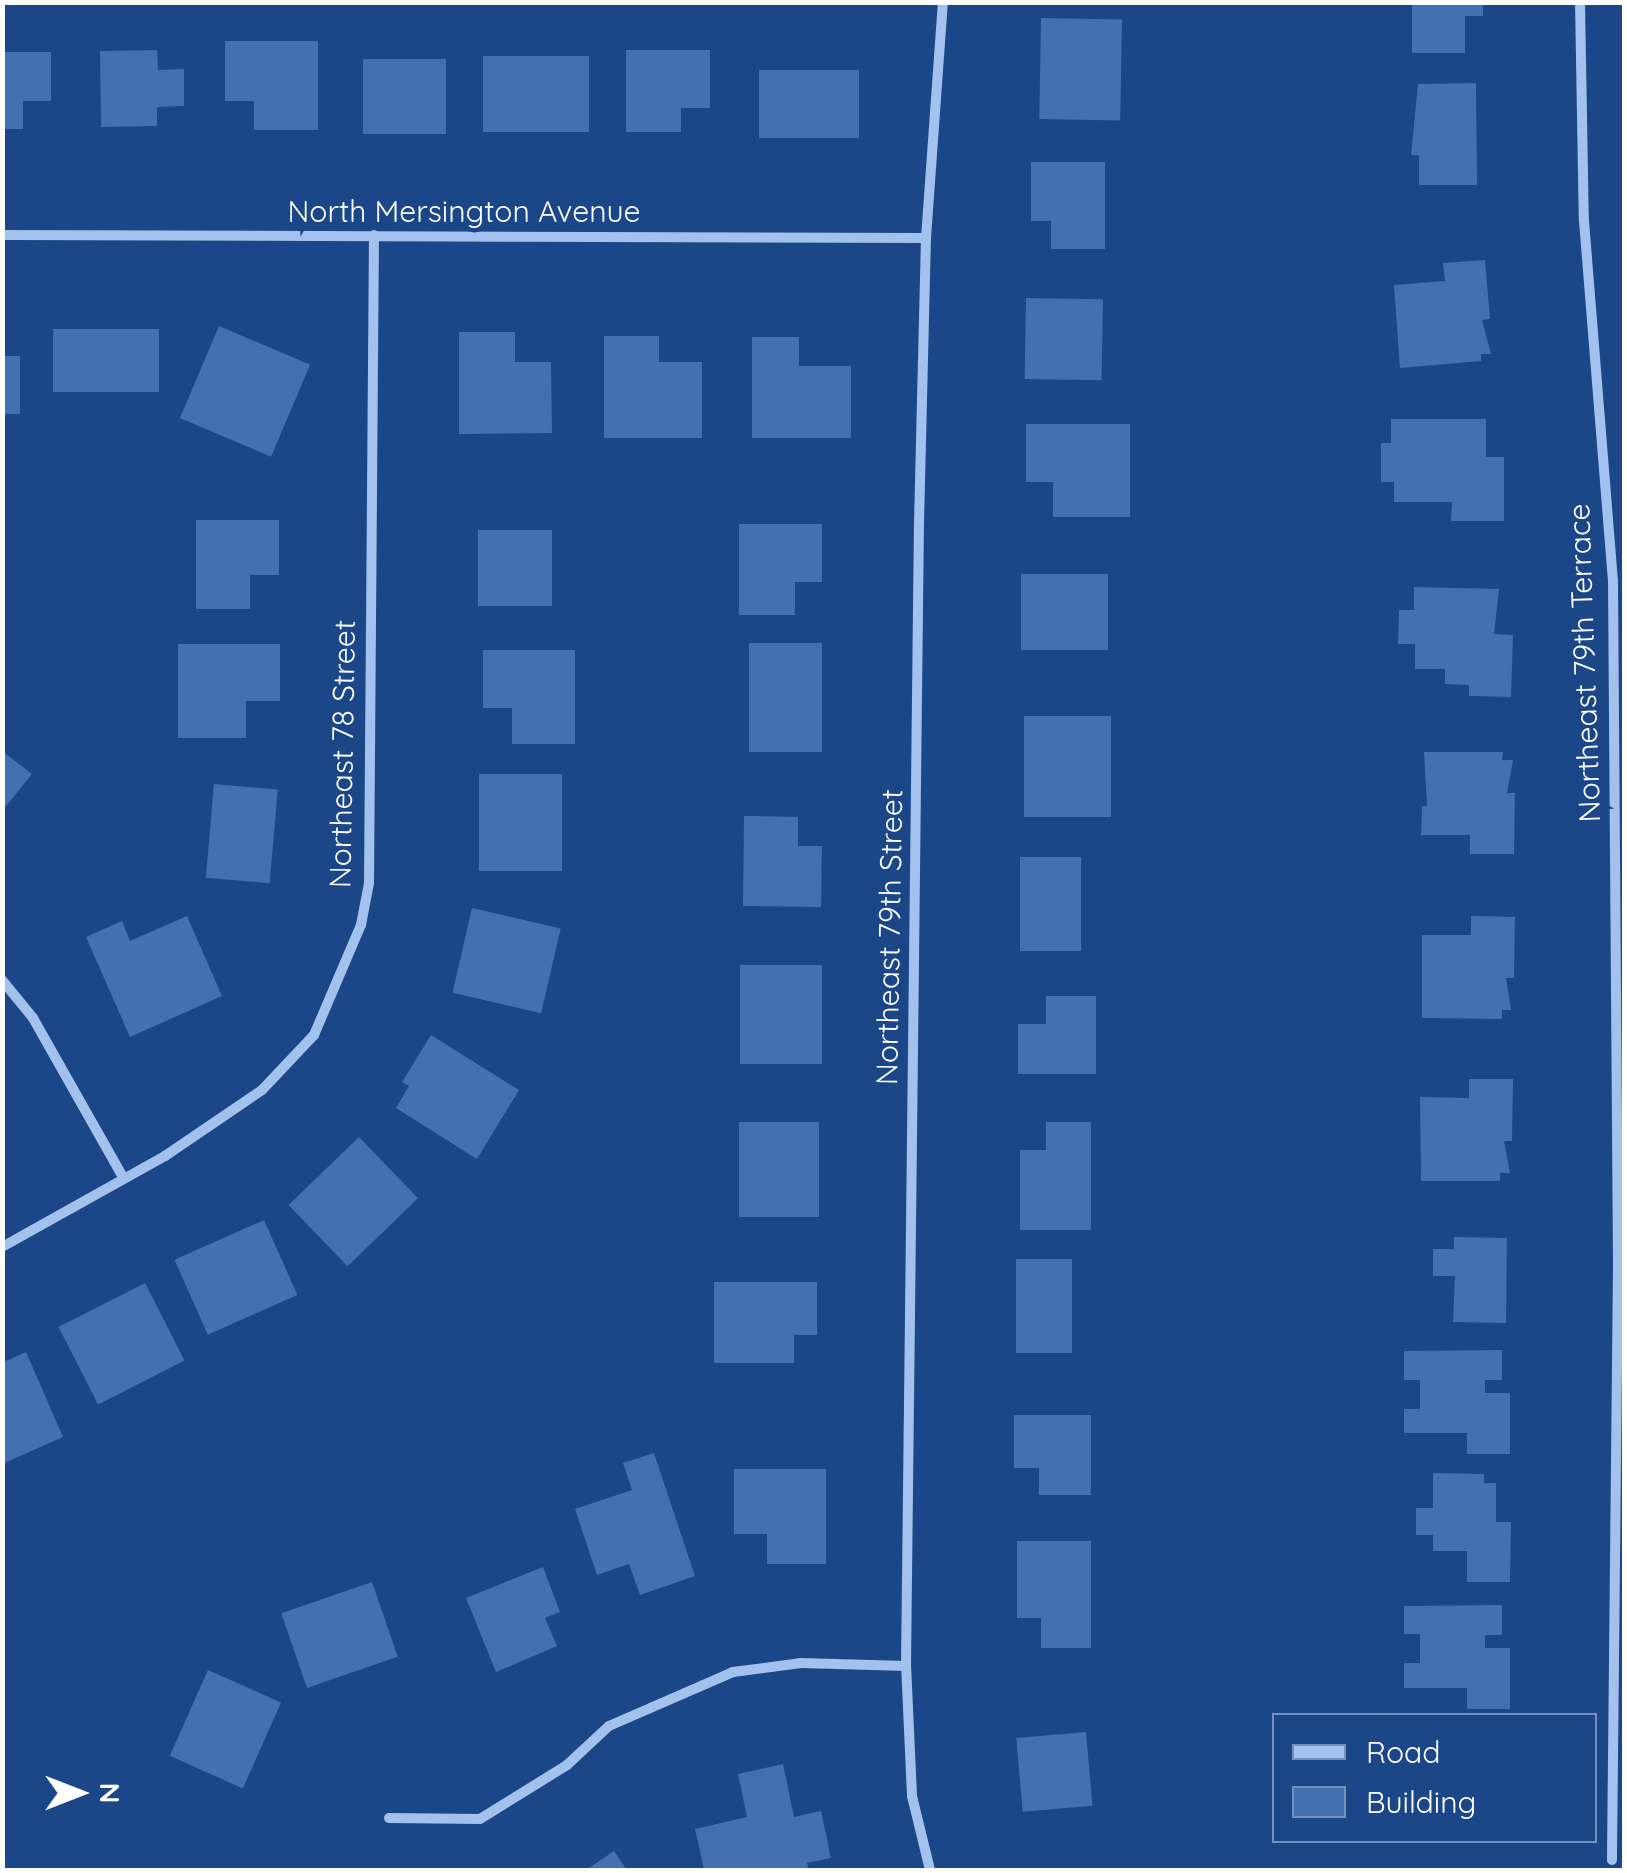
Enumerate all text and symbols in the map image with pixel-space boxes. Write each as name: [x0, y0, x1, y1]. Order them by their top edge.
street label: North Mersington Avenue: [287, 193, 641, 229]
street label: Northeast 79th Terrace: [1560, 503, 1608, 823]
street label: Northeast 78 Street: [322, 620, 362, 888]
street label: Northeast 79th Street: [868, 789, 910, 1085]
legend: [1272, 1713, 1597, 1843]
text: Road: [1366, 1733, 1440, 1771]
north arrow: [30, 1743, 130, 1843]
text: N: [93, 1783, 128, 1803]
text: Building: [1366, 1783, 1476, 1821]

